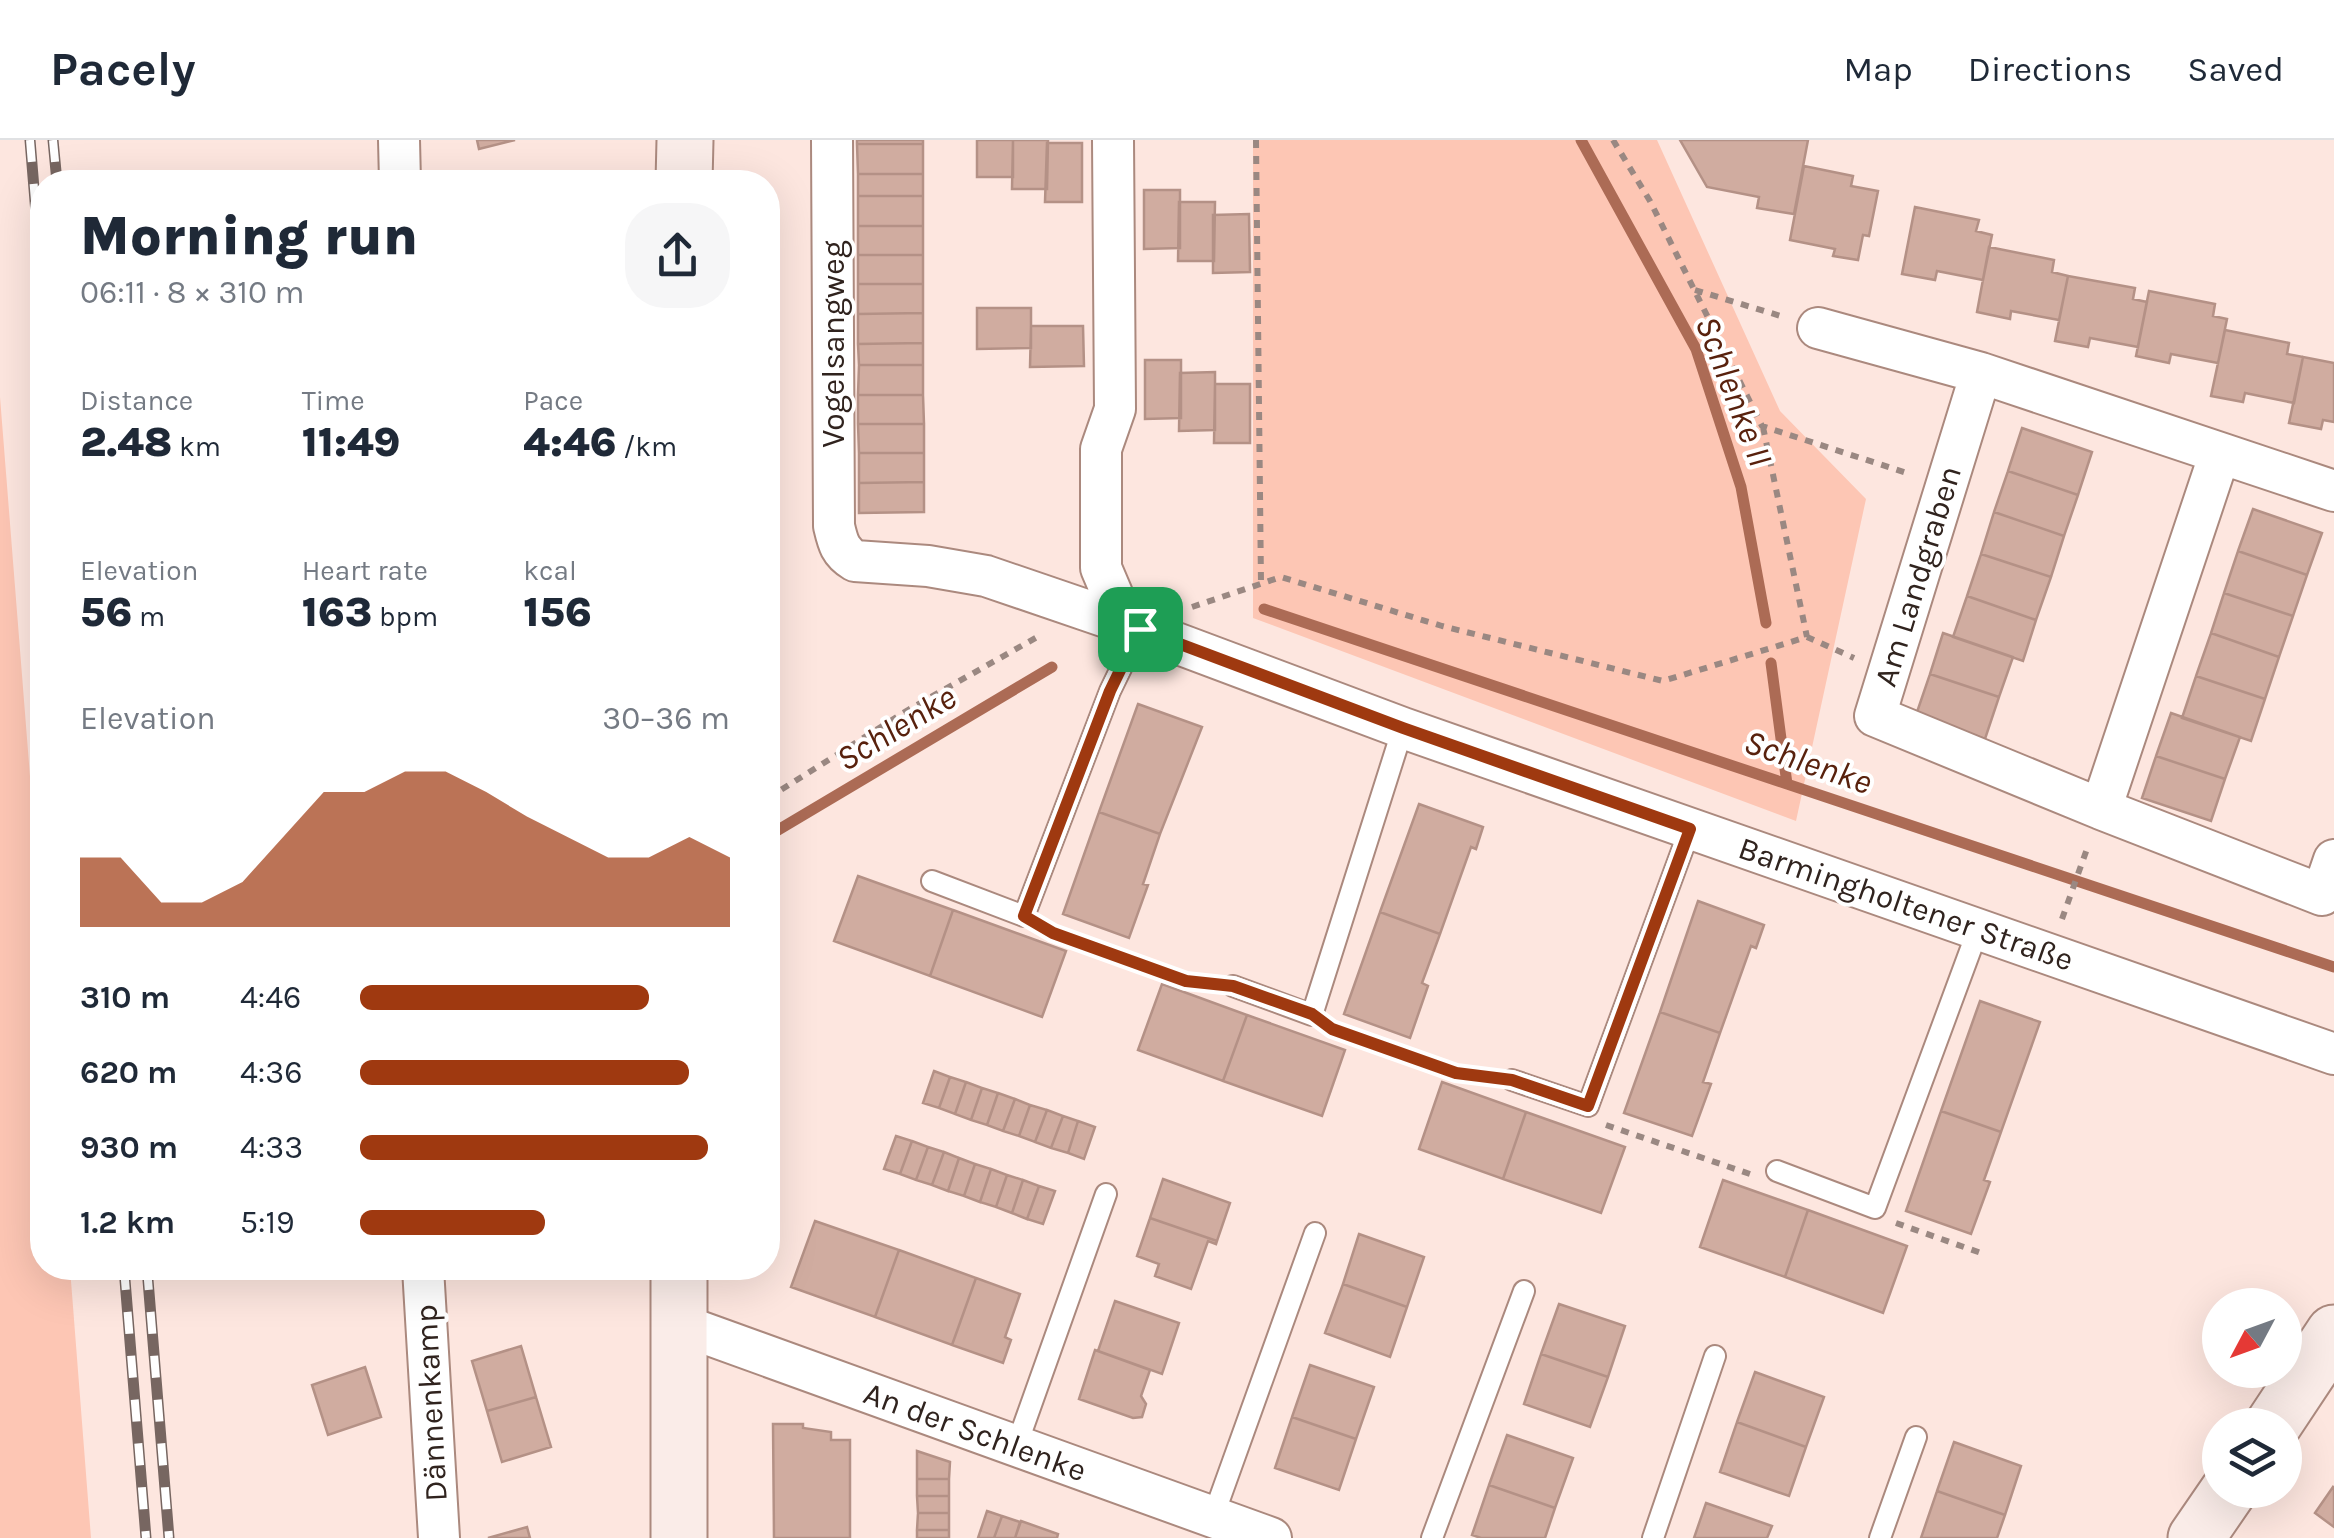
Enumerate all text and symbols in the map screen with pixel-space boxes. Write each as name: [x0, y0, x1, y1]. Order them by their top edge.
text: Pacely: [50, 41, 196, 97]
text: Map: [1843, 49, 1913, 90]
text: Directions: [1968, 49, 2132, 90]
text: Saved: [2187, 49, 2284, 90]
button: share: [625, 203, 730, 308]
text: Morning run: [80, 204, 418, 268]
street label: Vogelsangweg: [815, 240, 852, 448]
text: 06:11 · 8 × 310 m: [80, 274, 304, 311]
water label: Schlenke II: [1687, 310, 1781, 472]
text: Distance: [80, 384, 193, 417]
text: Time: [302, 384, 365, 417]
text: Pace: [523, 384, 583, 417]
text: 2.48: [80, 417, 172, 467]
text: 11:49: [302, 417, 401, 467]
text: 4:46: [523, 417, 617, 467]
text: km: [172, 430, 221, 463]
text: /km: [617, 430, 677, 463]
street label: Am Landgraben: [1867, 461, 1969, 691]
text: Elevation: [80, 554, 199, 587]
text: Heart rate: [302, 554, 428, 587]
text: kcal: [523, 554, 577, 587]
text: 56: [80, 587, 132, 637]
text: 163: [302, 587, 372, 637]
text: 156: [523, 587, 592, 637]
pin: [1098, 587, 1183, 672]
text: m: [132, 600, 165, 633]
text: bpm: [372, 600, 438, 633]
icon: arrive: [1113, 602, 1168, 657]
water label: Schlenke: [829, 676, 963, 780]
text: Elevation: [80, 700, 215, 737]
text: 30–36 m: [602, 700, 730, 737]
water label: Schlenke: [1739, 721, 1877, 803]
street label: Barmingholtener Straße: [1734, 829, 2078, 979]
text: 310 m: [80, 979, 170, 1016]
text: 4:46: [240, 979, 301, 1016]
text: 620 m: [80, 1054, 178, 1091]
text: 4:36: [240, 1054, 302, 1091]
text: 930 m: [80, 1129, 178, 1166]
text: 4:33: [240, 1129, 303, 1166]
text: 1.2 km: [80, 1204, 175, 1241]
text: 5:19: [240, 1204, 295, 1241]
north arrow: [2202, 1288, 2302, 1388]
map controls: [2202, 1288, 2302, 1508]
street label: Dännenkamp: [407, 1303, 455, 1503]
street label: An der Schlenke: [859, 1375, 1091, 1489]
button: layers: [2202, 1408, 2302, 1508]

